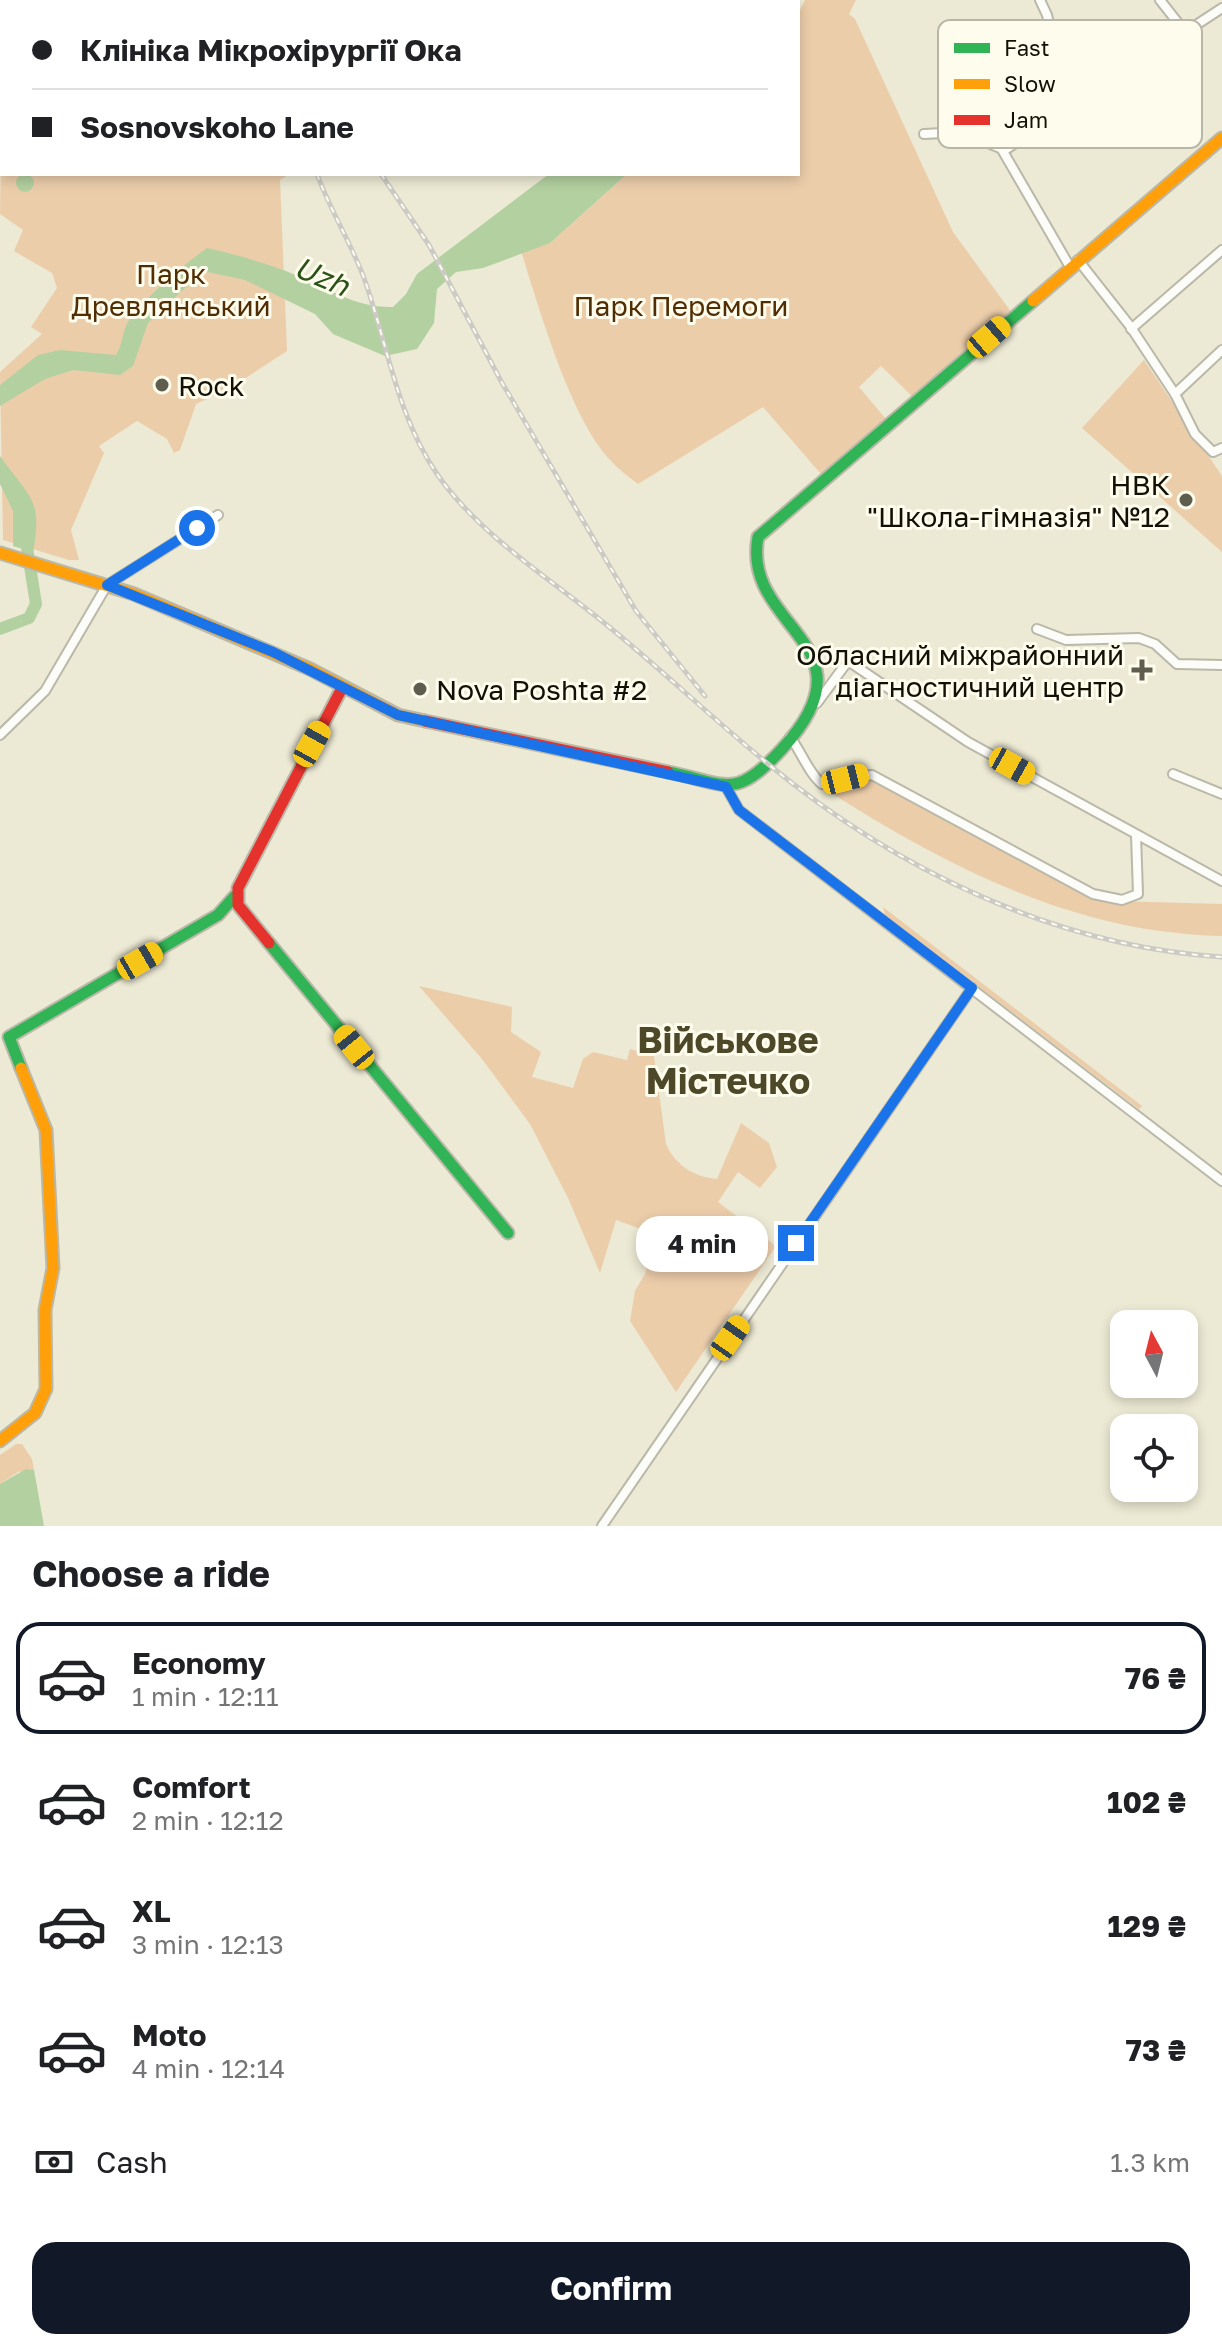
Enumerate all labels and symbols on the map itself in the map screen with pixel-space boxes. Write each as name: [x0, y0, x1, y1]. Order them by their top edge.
legend: [938, 20, 1202, 148]
text: Fast: [1004, 34, 1050, 61]
text: Slow: [1004, 70, 1056, 97]
text: Jam: [1004, 106, 1048, 133]
water label: Uzh: [289, 249, 356, 304]
park label: Парк Древлянський: [71, 257, 271, 322]
park label: Парк Перемоги: [574, 289, 788, 322]
car: [963, 312, 1015, 362]
place label: Rock: [178, 369, 245, 402]
marker: Rock: [153, 376, 171, 394]
place label: НВК "Школа-гімназія" №12: [867, 468, 1170, 533]
marker: НВК "Школа-гімназія" №12: [1177, 491, 1195, 509]
route start: [179, 510, 215, 546]
place label: Обласний міжрайонний діагностичний центр: [796, 638, 1124, 703]
marker: Обласний міжрайонний діагностичний центр: [1131, 659, 1153, 681]
place label: Nova Poshta #2: [436, 673, 647, 706]
marker: Nova Poshta #2: [411, 680, 429, 698]
car: [290, 717, 334, 771]
car: [985, 744, 1039, 788]
car: [819, 762, 871, 796]
car: [113, 939, 167, 983]
district label: Військове Містечко: [637, 1018, 819, 1102]
car: [330, 1021, 378, 1073]
callout: 4 min: [636, 1215, 768, 1271]
route end: [778, 1225, 814, 1261]
north arrow: [1110, 1310, 1198, 1398]
car: [706, 1311, 754, 1365]

